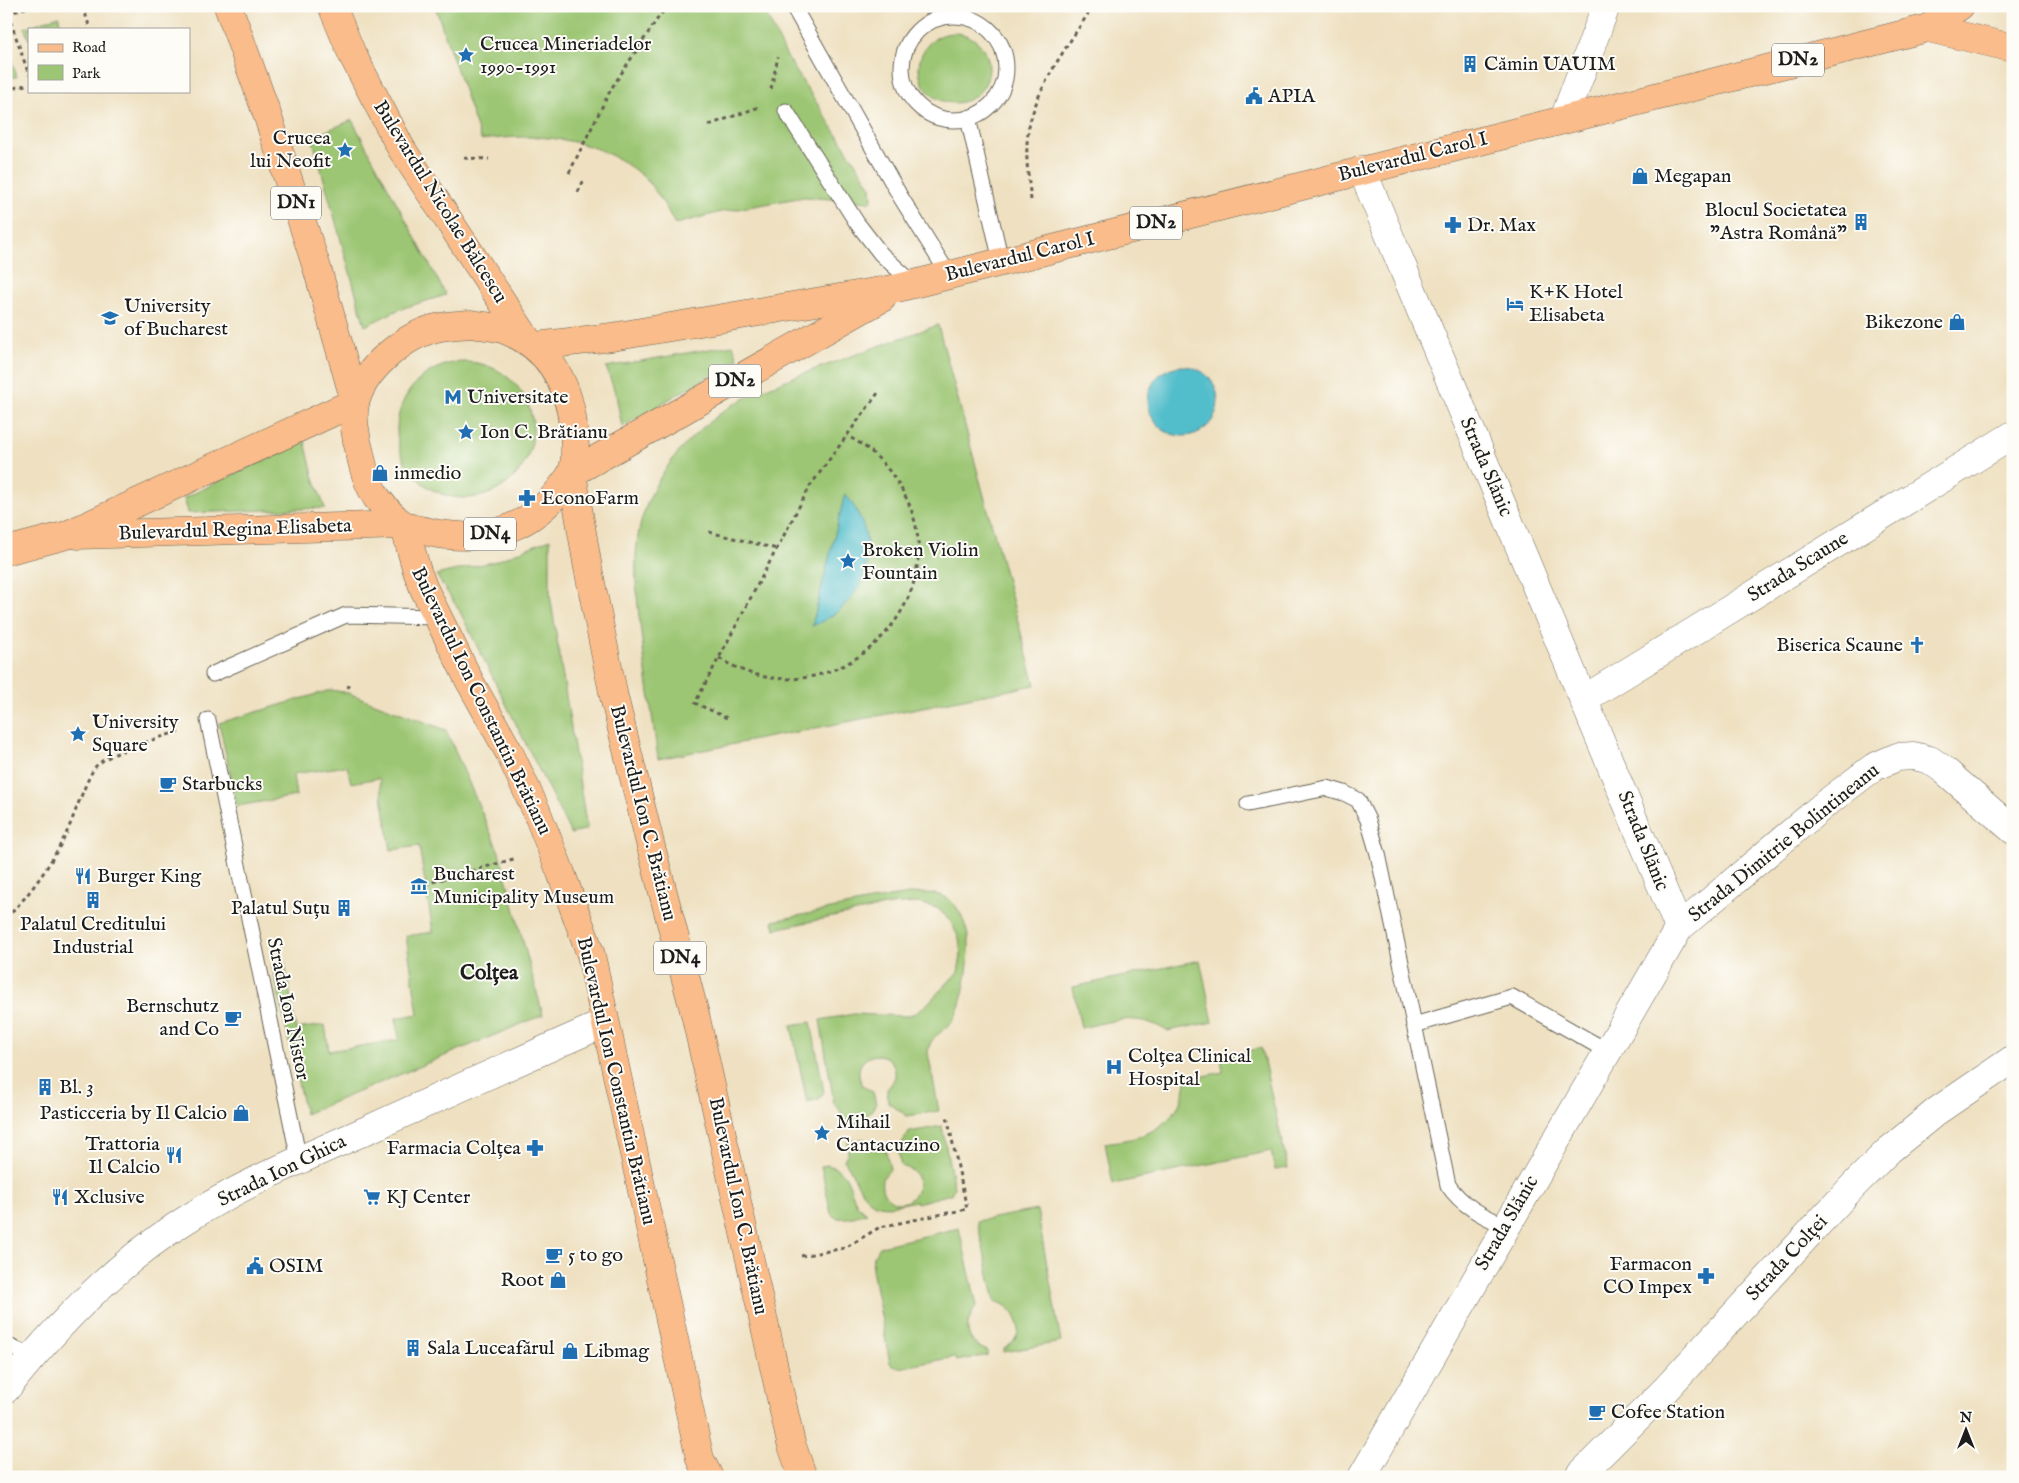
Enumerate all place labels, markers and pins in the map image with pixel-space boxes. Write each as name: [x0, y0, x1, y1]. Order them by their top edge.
place label: Crucea Mineriadelor 1990-1991: [480, 32, 652, 80]
place icon: Crucea Mineriadelor 1990-1991: [456, 45, 476, 65]
place label: Cămin UAUIM: [1484, 52, 1616, 77]
building icon: Cămin UAUIM: [1460, 54, 1480, 74]
place label: APIA: [1267, 84, 1316, 109]
public building icon: APIA: [1244, 86, 1264, 106]
place label: Crucea lui Neofit: [250, 126, 331, 174]
place icon: Crucea lui Neofit: [335, 140, 355, 160]
place label: Megapan: [1654, 164, 1732, 189]
shop icon: Megapan: [1630, 166, 1650, 186]
place label: Blocul Societatea "Astra Română": [1705, 198, 1847, 246]
building icon: Blocul Societatea "Astra Română": [1851, 212, 1871, 232]
place label: Dr. Max: [1467, 213, 1536, 238]
pharmacy icon: Dr. Max: [1443, 215, 1463, 235]
place label: K+K Hotel Elisabeta: [1529, 280, 1623, 328]
place label: University of Bucharest: [124, 294, 228, 342]
hotel icon: K+K Hotel Elisabeta: [1505, 294, 1525, 314]
school or university icon: University of Bucharest: [100, 308, 120, 328]
place label: Bikezone: [1865, 310, 1943, 335]
shop icon: Bikezone: [1947, 312, 1967, 332]
place label: Universitate: [467, 385, 568, 410]
metro station icon: Universitate: [443, 387, 463, 407]
place label: Ion C. Brătianu: [480, 420, 608, 445]
place icon: Ion C. Brătianu: [456, 422, 476, 442]
place label: inmedio: [394, 461, 461, 486]
shop icon: inmedio: [370, 463, 390, 483]
place label: EconoFarm: [541, 486, 639, 511]
pharmacy icon: EconoFarm: [517, 488, 537, 508]
place label: Broken Violin Fountain: [862, 538, 979, 586]
place icon: Broken Violin Fountain: [838, 551, 858, 571]
place label: Biserica Scaune: [1776, 633, 1903, 658]
church icon: Biserica Scaune: [1907, 635, 1927, 655]
place label: University Square: [92, 710, 179, 758]
place icon: University Square: [68, 724, 88, 744]
place label: Starbucks: [182, 772, 262, 797]
cafe icon: Starbucks: [158, 774, 178, 794]
place label: Bucharest Municipality Museum: [433, 862, 614, 910]
place label: Burger King: [97, 864, 202, 889]
restaurant icon: Burger King: [73, 866, 93, 886]
museum icon: Bucharest Municipality Museum: [409, 876, 429, 896]
building icon: Palatul Creditului Industrial: [83, 890, 103, 910]
place label: Palatul Suțu: [231, 896, 330, 921]
building icon: Palatul Suțu: [334, 898, 354, 918]
place label: Palatul Creditului Industrial: [20, 912, 166, 960]
place label: Bernschutz and Co: [126, 994, 219, 1042]
cafe icon: Bernschutz and Co: [223, 1008, 243, 1028]
place label: Colțea Clinical Hospital: [1128, 1044, 1252, 1092]
hospital icon: Colțea Clinical Hospital: [1104, 1057, 1124, 1077]
place label: Bl. 3: [59, 1075, 94, 1100]
building icon: Bl. 3: [35, 1077, 55, 1097]
place label: Pasticceria by Il Calcio: [40, 1101, 227, 1126]
shop icon: Pasticceria by Il Calcio: [231, 1103, 251, 1123]
place label: Mihail Cantacuzino: [836, 1110, 940, 1158]
place icon: Mihail Cantacuzino: [812, 1123, 832, 1143]
place label: Trattoria Il Calcio: [85, 1132, 160, 1180]
place label: Farmacia Colțea: [386, 1136, 521, 1161]
pharmacy icon: Farmacia Colțea: [525, 1138, 545, 1158]
restaurant icon: Trattoria Il Calcio: [164, 1145, 184, 1165]
place label: Xclusive: [74, 1185, 145, 1210]
place label: KJ Center: [386, 1185, 471, 1210]
restaurant icon: Xclusive: [50, 1187, 70, 1207]
supermarket icon: KJ Center: [362, 1187, 382, 1207]
place label: 5 to go: [568, 1243, 623, 1268]
cafe icon: 5 to go: [544, 1245, 564, 1265]
place label: Farmacon CO Impex: [1603, 1252, 1692, 1300]
place label: OSIM: [269, 1254, 323, 1279]
public building icon: OSIM: [245, 1256, 265, 1276]
pharmacy icon: Farmacon CO Impex: [1696, 1266, 1716, 1286]
place label: Root: [500, 1268, 544, 1293]
shop icon: Root: [548, 1270, 568, 1290]
place label: Sala Luceafărul: [427, 1336, 555, 1361]
building icon: Sala Luceafărul: [403, 1338, 423, 1358]
place label: Libmag: [584, 1339, 650, 1364]
shop icon: Libmag: [560, 1341, 580, 1361]
place label: Cofee Station: [1611, 1400, 1726, 1425]
cafe icon: Cofee Station: [1587, 1402, 1607, 1422]

